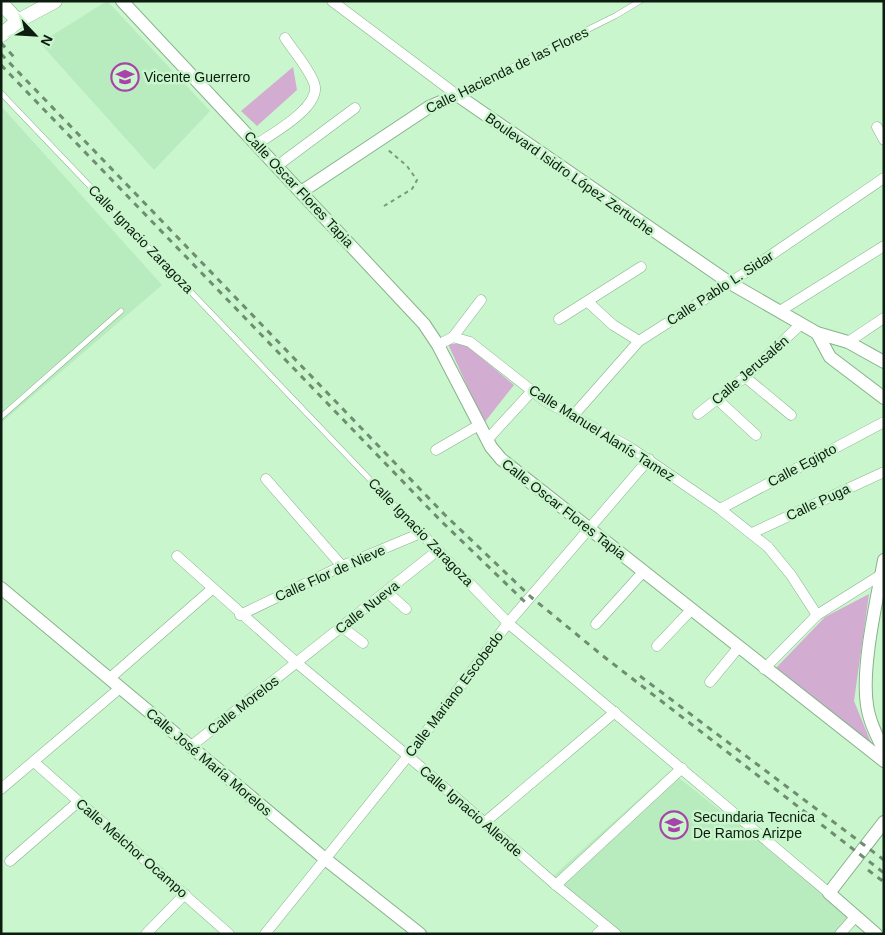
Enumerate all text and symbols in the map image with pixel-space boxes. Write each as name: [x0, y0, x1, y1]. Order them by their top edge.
north arrow: [10, 10, 60, 60]
street label: Calle Hacienda de las Flores: [423, 24, 591, 116]
text: N: [37, 33, 56, 48]
school or university icon: Vicente Guerrero: [110, 62, 140, 92]
place label: Vicente Guerrero: [144, 69, 251, 85]
street label: Boulevard Isidro López Zertuche: [483, 109, 658, 239]
street label: Calle Oscar Flores Tapia: [241, 128, 357, 251]
street label: Calle Ignacio Zaragoza: [85, 182, 197, 296]
street label: Calle Pablo L. Sidar: [664, 247, 777, 328]
street label: Calle Jerusalén: [708, 332, 792, 408]
street label: Calle Manuel Alanís Tamez: [526, 382, 678, 484]
street label: Calle Egipto: [765, 440, 839, 490]
street label: Calle Oscar Flores Tapia: [499, 456, 629, 563]
street label: Calle Ignacio Zaragoza: [365, 475, 477, 589]
street label: Calle Puga: [784, 480, 853, 524]
street label: Calle Flor de Nieve: [272, 541, 388, 605]
street label: Calle Nueva: [332, 577, 402, 637]
street label: Calle Mariano Escobedo: [402, 628, 506, 760]
street label: Calle Morelos: [204, 672, 282, 738]
street label: Calle José María Morelos: [143, 705, 275, 819]
street label: Calle Ignacio Allende: [416, 762, 526, 860]
street label: Calle Melchor Ocampo: [73, 795, 191, 901]
place label: Secundaria Tecnica De Ramos Arizpe: [693, 809, 815, 841]
school or university icon: Secundaria Tecnica De Ramos Arizpe: [659, 810, 689, 840]

